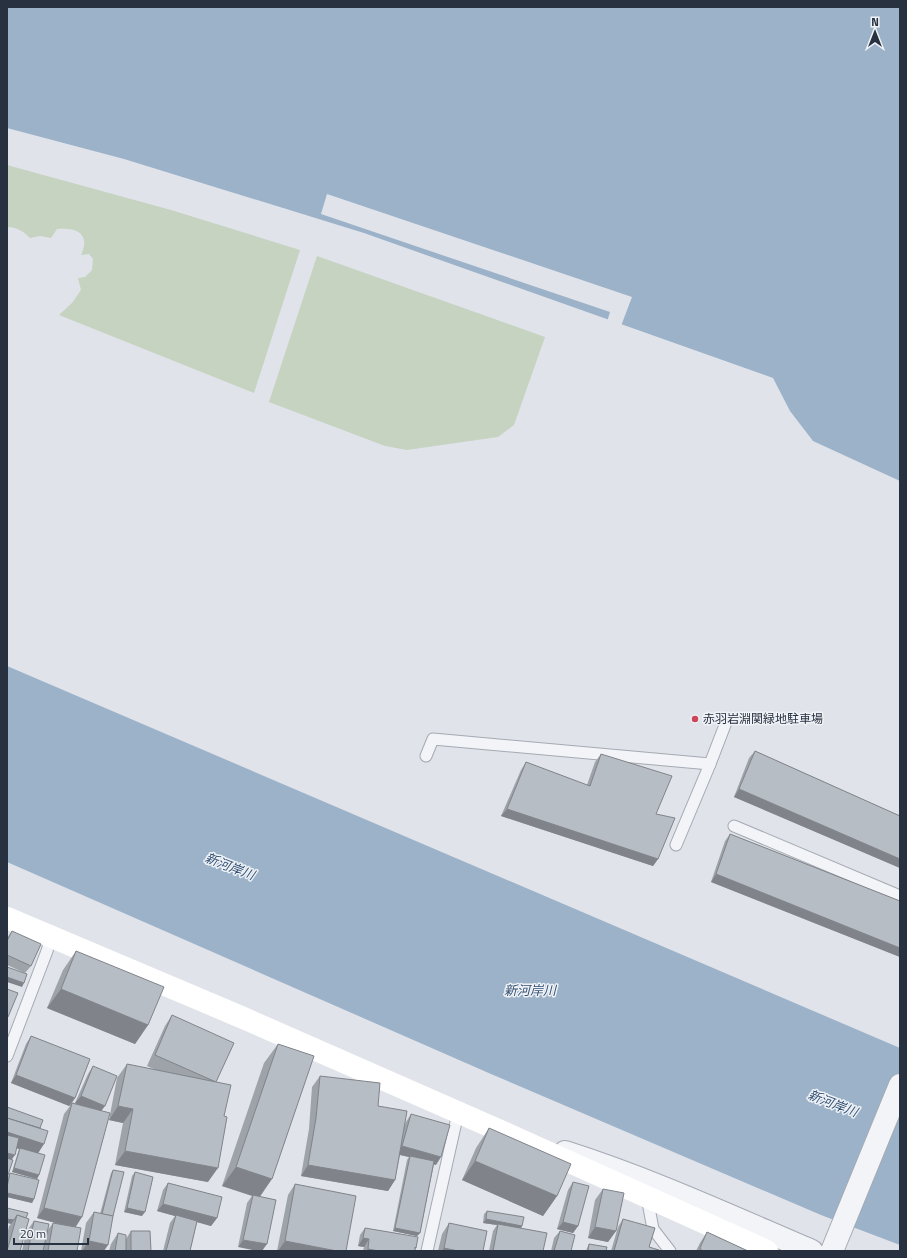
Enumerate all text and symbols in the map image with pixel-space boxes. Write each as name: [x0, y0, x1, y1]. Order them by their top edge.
north arrow: [855, 12, 895, 52]
text: N: [871, 14, 879, 30]
place label: 赤羽岩淵関緑地駐車場: [703, 709, 823, 728]
marker: 赤羽岩淵関緑地駐車場: [690, 714, 700, 724]
water label: 新河岸川: [202, 847, 260, 885]
water label: 新河岸川: [504, 980, 558, 1000]
water label: 新河岸川: [805, 1084, 863, 1122]
scale bar: [14, 1220, 88, 1246]
text: 20 m: [20, 1224, 46, 1243]

